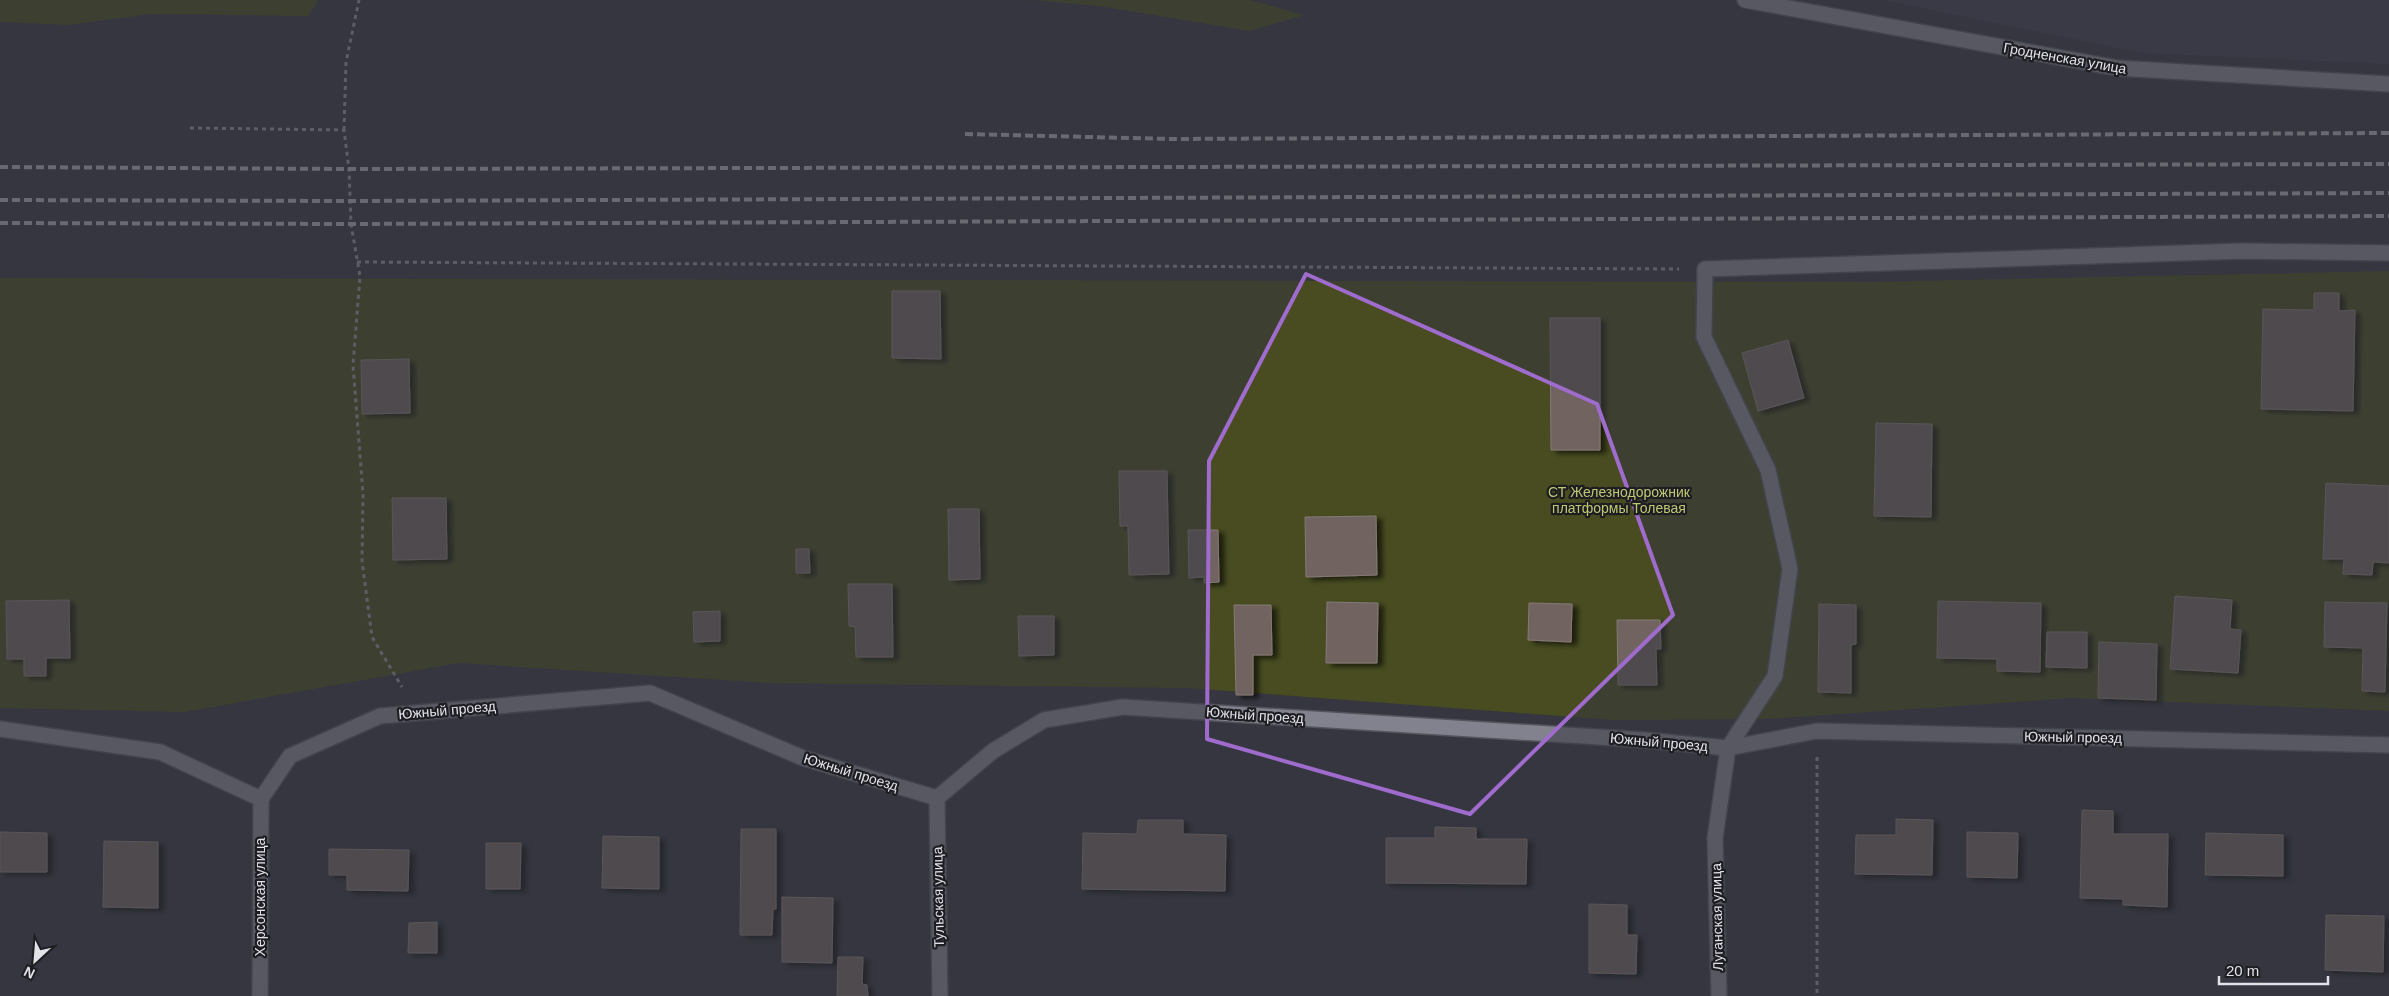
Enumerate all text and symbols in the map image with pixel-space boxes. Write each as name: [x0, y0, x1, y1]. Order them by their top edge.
street label: Гродненская улица: [2002, 39, 2128, 77]
park label: СТ Железнодорожник платформы Толевая: [1548, 484, 1691, 516]
street label: Южный проезд: [398, 698, 496, 722]
street label: Южный проезд: [1206, 704, 1304, 726]
street label: Южный проезд: [2024, 728, 2122, 746]
street label: Южный проезд: [1610, 730, 1708, 754]
street label: Южный проезд: [802, 750, 900, 794]
street label: Херсонская улица: [252, 837, 268, 956]
street label: Тульская улица: [929, 846, 947, 948]
street label: Луганская улица: [1708, 863, 1726, 971]
north arrow: [10, 936, 60, 986]
scale bar: [2219, 954, 2328, 986]
text: 20 m: [2226, 962, 2259, 979]
text: N: [21, 963, 37, 982]

